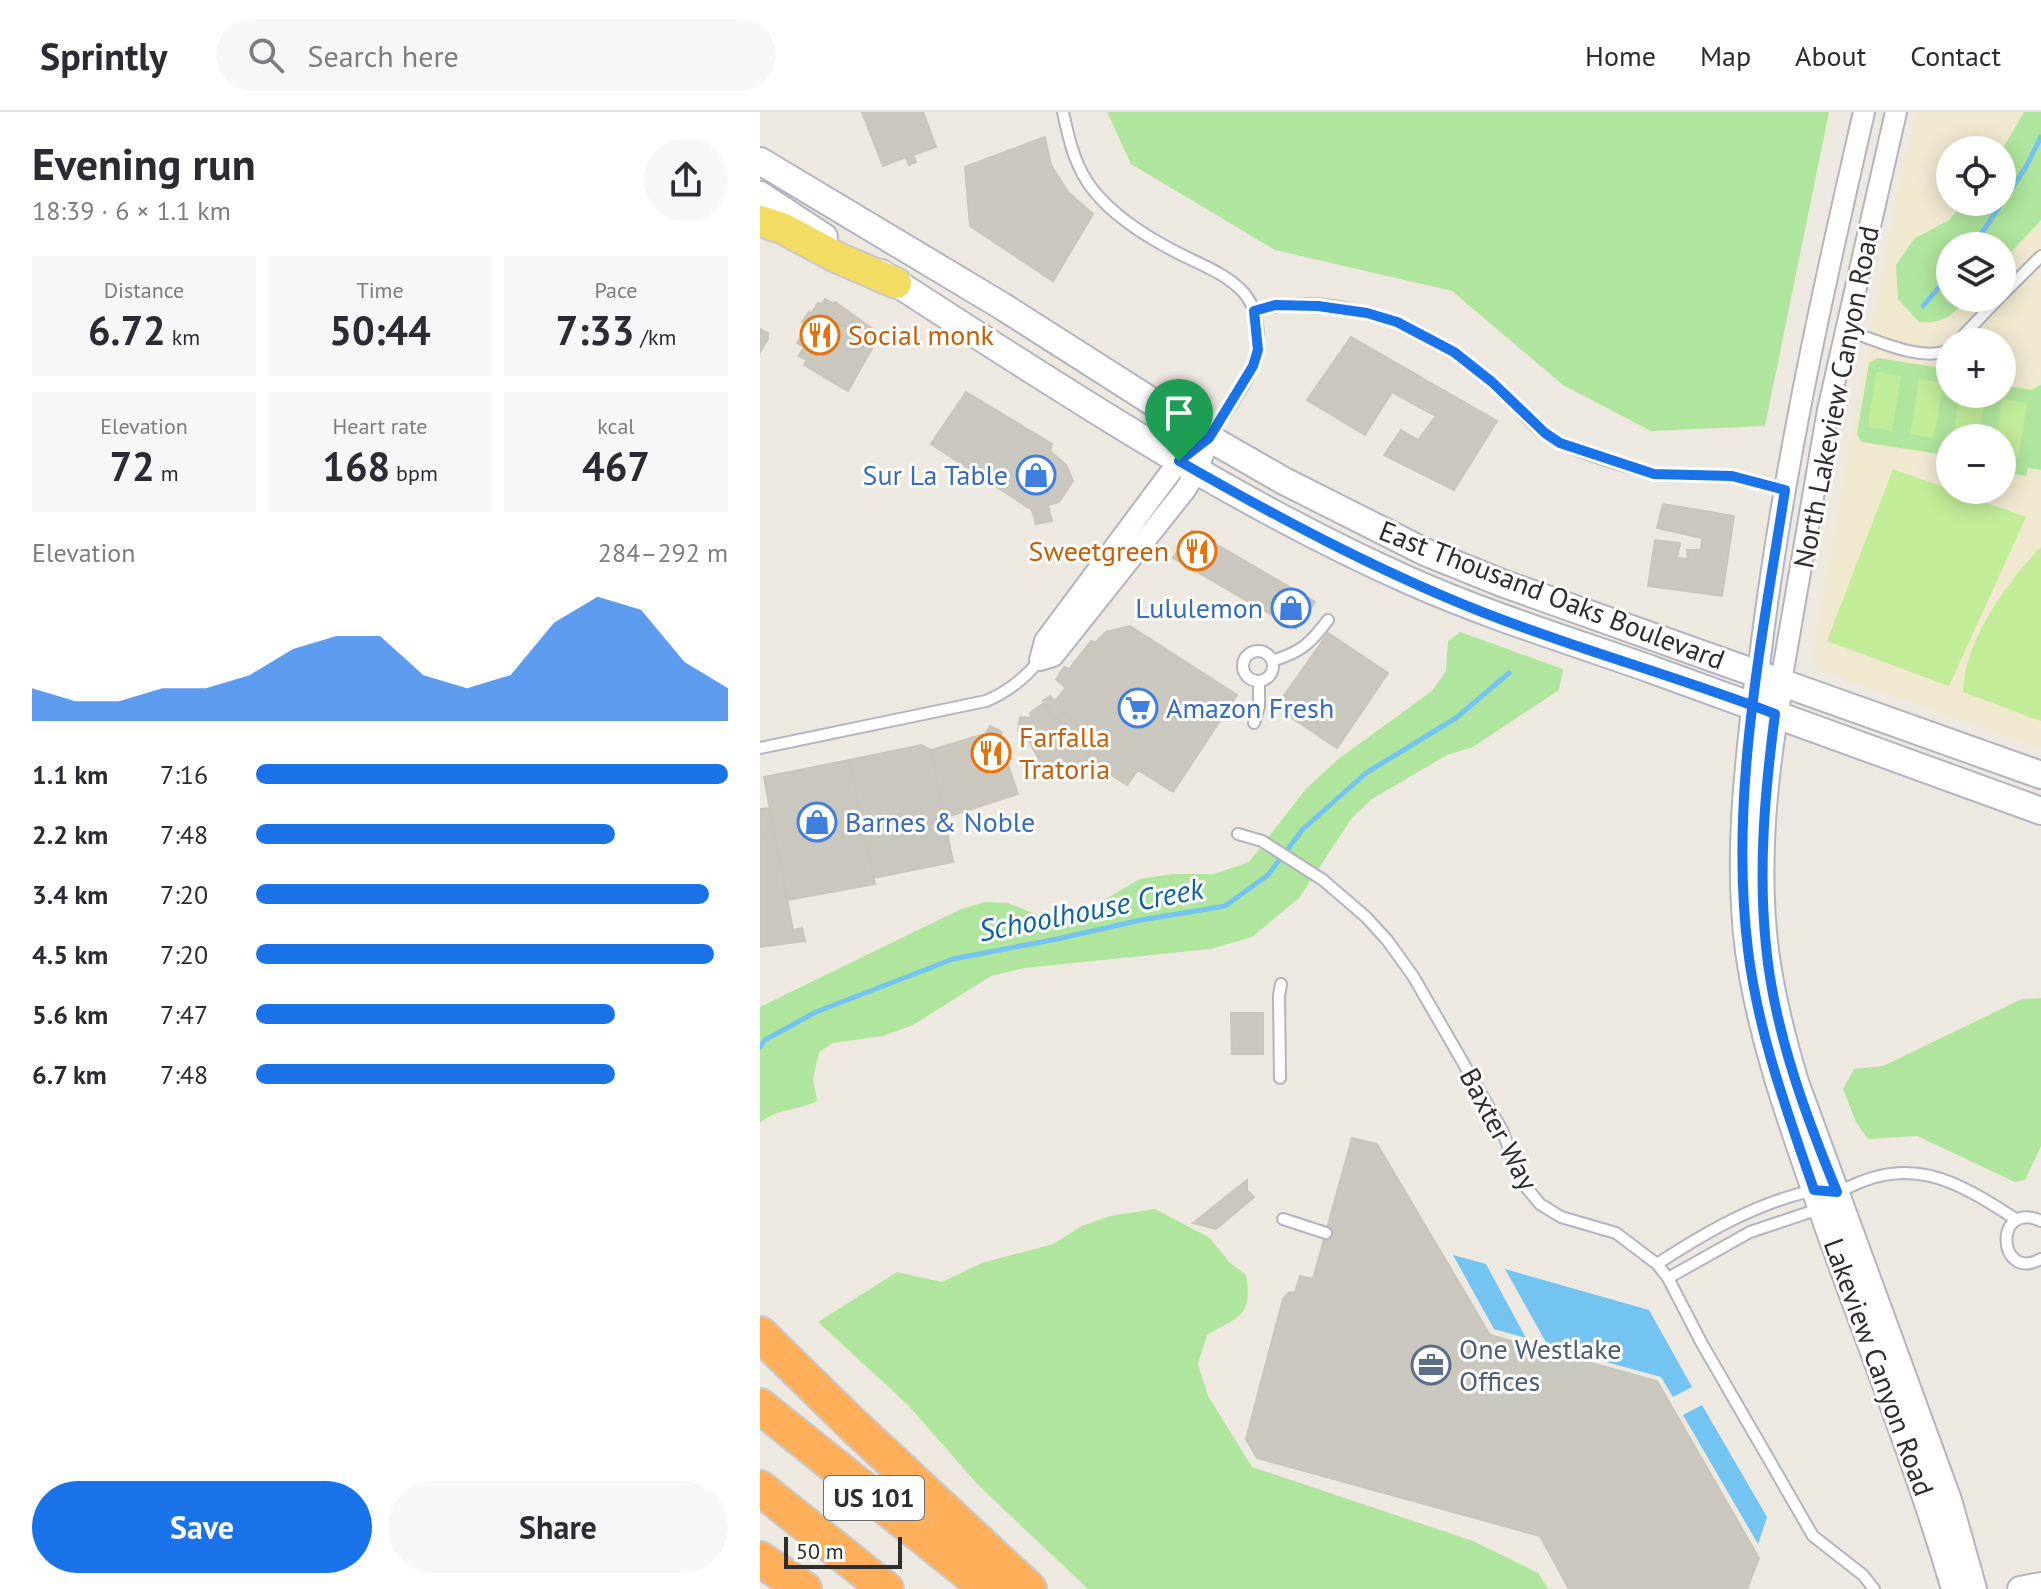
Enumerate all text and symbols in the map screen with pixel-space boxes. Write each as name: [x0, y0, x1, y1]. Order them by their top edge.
search box: [216, 19, 776, 91]
text: Sprintly: [40, 31, 168, 80]
icon: search: [244, 33, 288, 77]
text: Search here: [308, 36, 459, 75]
text: Home: [1585, 37, 1656, 74]
text: Map: [1700, 37, 1751, 74]
text: About: [1795, 37, 1866, 74]
text: Contact: [1910, 37, 2001, 74]
text: Evening run: [32, 135, 256, 192]
map controls: [1936, 136, 2016, 504]
button: locate: [1936, 136, 2016, 216]
button: share: [644, 138, 728, 222]
text: 18:39 · 6 × 1.1 km: [32, 194, 231, 227]
street label: North Lakeview Canyon Road: [1784, 223, 1887, 571]
button: layers: [1936, 232, 2016, 312]
text: Distance: [104, 276, 184, 304]
text: Time: [356, 276, 404, 304]
text: Pace: [594, 276, 638, 304]
text: 6.72: [88, 304, 166, 356]
text: 50:44: [329, 304, 431, 356]
text: 7:33: [556, 304, 634, 356]
restaurant icon: Social monk: [799, 314, 841, 356]
place label: Social monk: [848, 316, 995, 353]
text: km: [166, 323, 200, 351]
text: /km: [634, 323, 676, 351]
button: +: [1936, 328, 2016, 408]
pin: [1145, 379, 1213, 461]
icon: arrive: [1157, 391, 1201, 435]
text: Elevation: [100, 412, 188, 440]
text: Heart rate: [332, 412, 428, 440]
text: kcal: [597, 412, 635, 440]
button: −: [1936, 424, 2016, 504]
text: 72: [109, 440, 155, 492]
text: 168: [322, 440, 390, 492]
text: 467: [582, 440, 650, 492]
shop icon: Sur La Table: [1015, 454, 1057, 496]
place label: Sur La Table: [863, 456, 1008, 493]
text: m: [155, 459, 179, 487]
text: bpm: [390, 459, 438, 487]
street label: East Thousand Oaks Boulevard: [1374, 511, 1730, 678]
restaurant icon: Sweetgreen: [1176, 530, 1218, 572]
place label: Sweetgreen: [1029, 532, 1169, 569]
text: Elevation: [32, 536, 136, 569]
text: 284–292 m: [598, 536, 728, 569]
shop icon: Lululemon: [1270, 587, 1312, 629]
place label: Lululemon: [1135, 589, 1263, 626]
supermarket icon: Amazon Fresh: [1117, 687, 1159, 729]
place label: Amazon Fresh: [1166, 689, 1334, 726]
place label: Farfalla Tratoria: [1019, 718, 1110, 787]
restaurant icon: Farfalla Tratoria: [970, 732, 1012, 774]
text: 1.1 km: [32, 758, 108, 791]
text: 7:16: [160, 758, 208, 791]
shop icon: Barnes & Noble: [796, 801, 838, 843]
place label: Barnes & Noble: [845, 803, 1035, 840]
text: 2.2 km: [32, 818, 108, 851]
text: 7:48: [160, 818, 208, 851]
water label: Schoolhouse Creek: [975, 867, 1208, 949]
text: 3.4 km: [32, 878, 108, 911]
text: 7:20: [160, 878, 208, 911]
text: 4.5 km: [32, 938, 108, 971]
text: 7:20: [160, 938, 208, 971]
text: 5.6 km: [32, 998, 108, 1031]
text: 7:47: [160, 998, 208, 1031]
text: 6.7 km: [32, 1058, 107, 1091]
text: 7:48: [160, 1058, 208, 1091]
street label: Baxter Way: [1452, 1061, 1547, 1196]
street label: Lakeview Canyon Road: [1816, 1233, 1943, 1501]
place label: One Westlake Offices: [1459, 1330, 1622, 1399]
office icon: One Westlake Offices: [1410, 1344, 1452, 1386]
road number: US 101: [824, 1476, 924, 1520]
button: Save: [32, 1481, 372, 1573]
button: Share: [388, 1481, 728, 1573]
scale bar: [784, 1533, 902, 1569]
text: 50 m: [796, 1537, 844, 1565]

